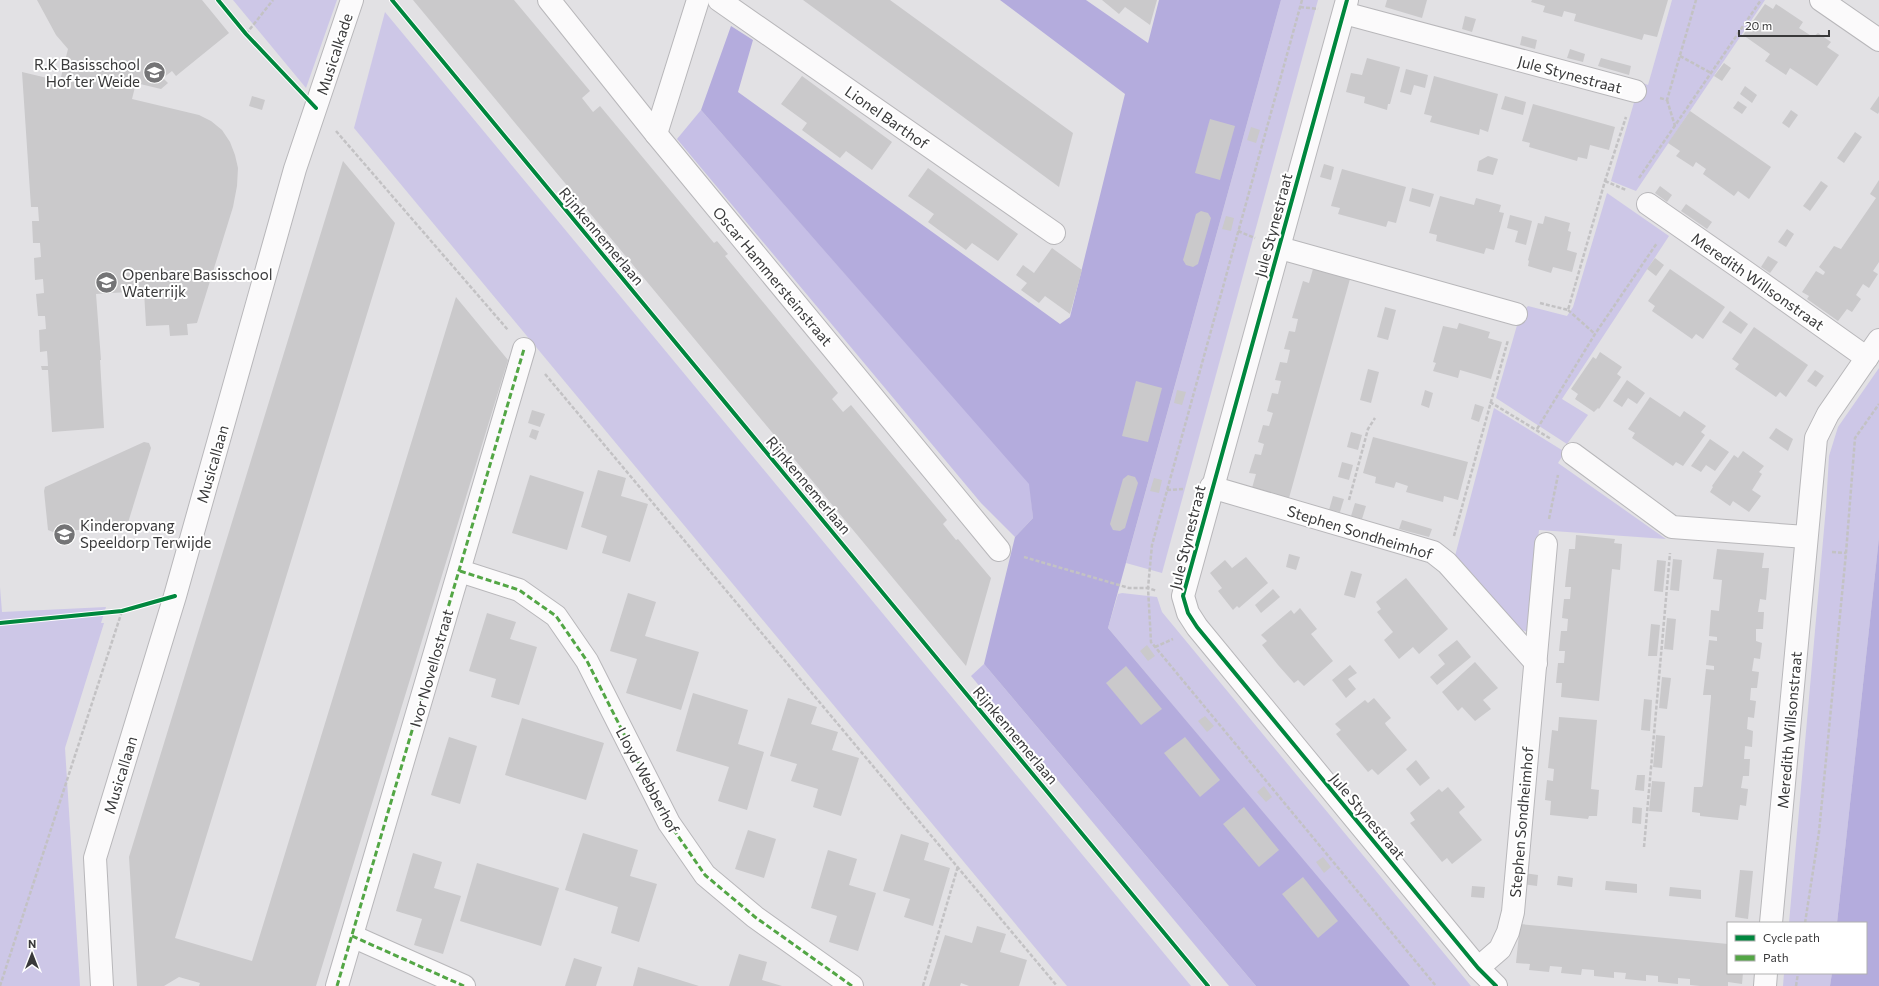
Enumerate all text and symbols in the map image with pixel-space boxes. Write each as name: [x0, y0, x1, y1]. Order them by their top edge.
street label: Musicalkade: [312, 11, 356, 97]
scale bar: [1739, 12, 1829, 38]
text: 20 m: [1745, 18, 1772, 32]
street label: Jule Stynestraat: [1516, 51, 1624, 97]
place label: R.K Basisschool Hof ter Weide: [34, 55, 140, 90]
school or university icon: R.K Basisschool Hof ter Weide: [142, 60, 168, 86]
street label: Lionel Barthof: [842, 82, 932, 152]
street label: Jule Stynestraat: [1250, 171, 1296, 279]
street label: Rijnkennemerlaan: [556, 183, 648, 289]
street label: Oscar Hammersteinstraat: [710, 203, 836, 349]
street label: Meredith Willsonstraat: [1688, 228, 1828, 334]
place label: Openbare Basisschool Waterrijk: [122, 265, 272, 300]
school or university icon: Openbare Basisschool Waterrijk: [94, 270, 120, 296]
street label: Musicallaan: [192, 423, 232, 505]
street label: Rijnkennemerlaan: [763, 432, 855, 538]
street label: Jule Stynestraat: [1165, 483, 1209, 591]
street label: Stephen Sondheimhof: [1285, 501, 1435, 563]
place label: Kinderopvang Speeldorp Terwijde: [80, 516, 211, 551]
school or university icon: Kinderopvang Speeldorp Terwijde: [52, 521, 78, 547]
street label: Ivor Novellostraat: [406, 607, 456, 729]
street label: Meredith Willsonstraat: [1773, 651, 1805, 809]
street label: Rijnkennemerlaan: [970, 682, 1062, 788]
street label: Lloyd Webberhof: [612, 724, 684, 836]
street label: Musicallaan: [100, 734, 140, 816]
street label: Stephen Sondheimhof: [1505, 746, 1537, 898]
street label: Jule Stynestraat: [1327, 769, 1409, 863]
legend: [1727, 922, 1867, 974]
text: Cycle path: [1763, 930, 1820, 944]
north arrow: [12, 934, 52, 974]
text: N: [28, 937, 36, 950]
text: Path: [1763, 950, 1789, 964]

